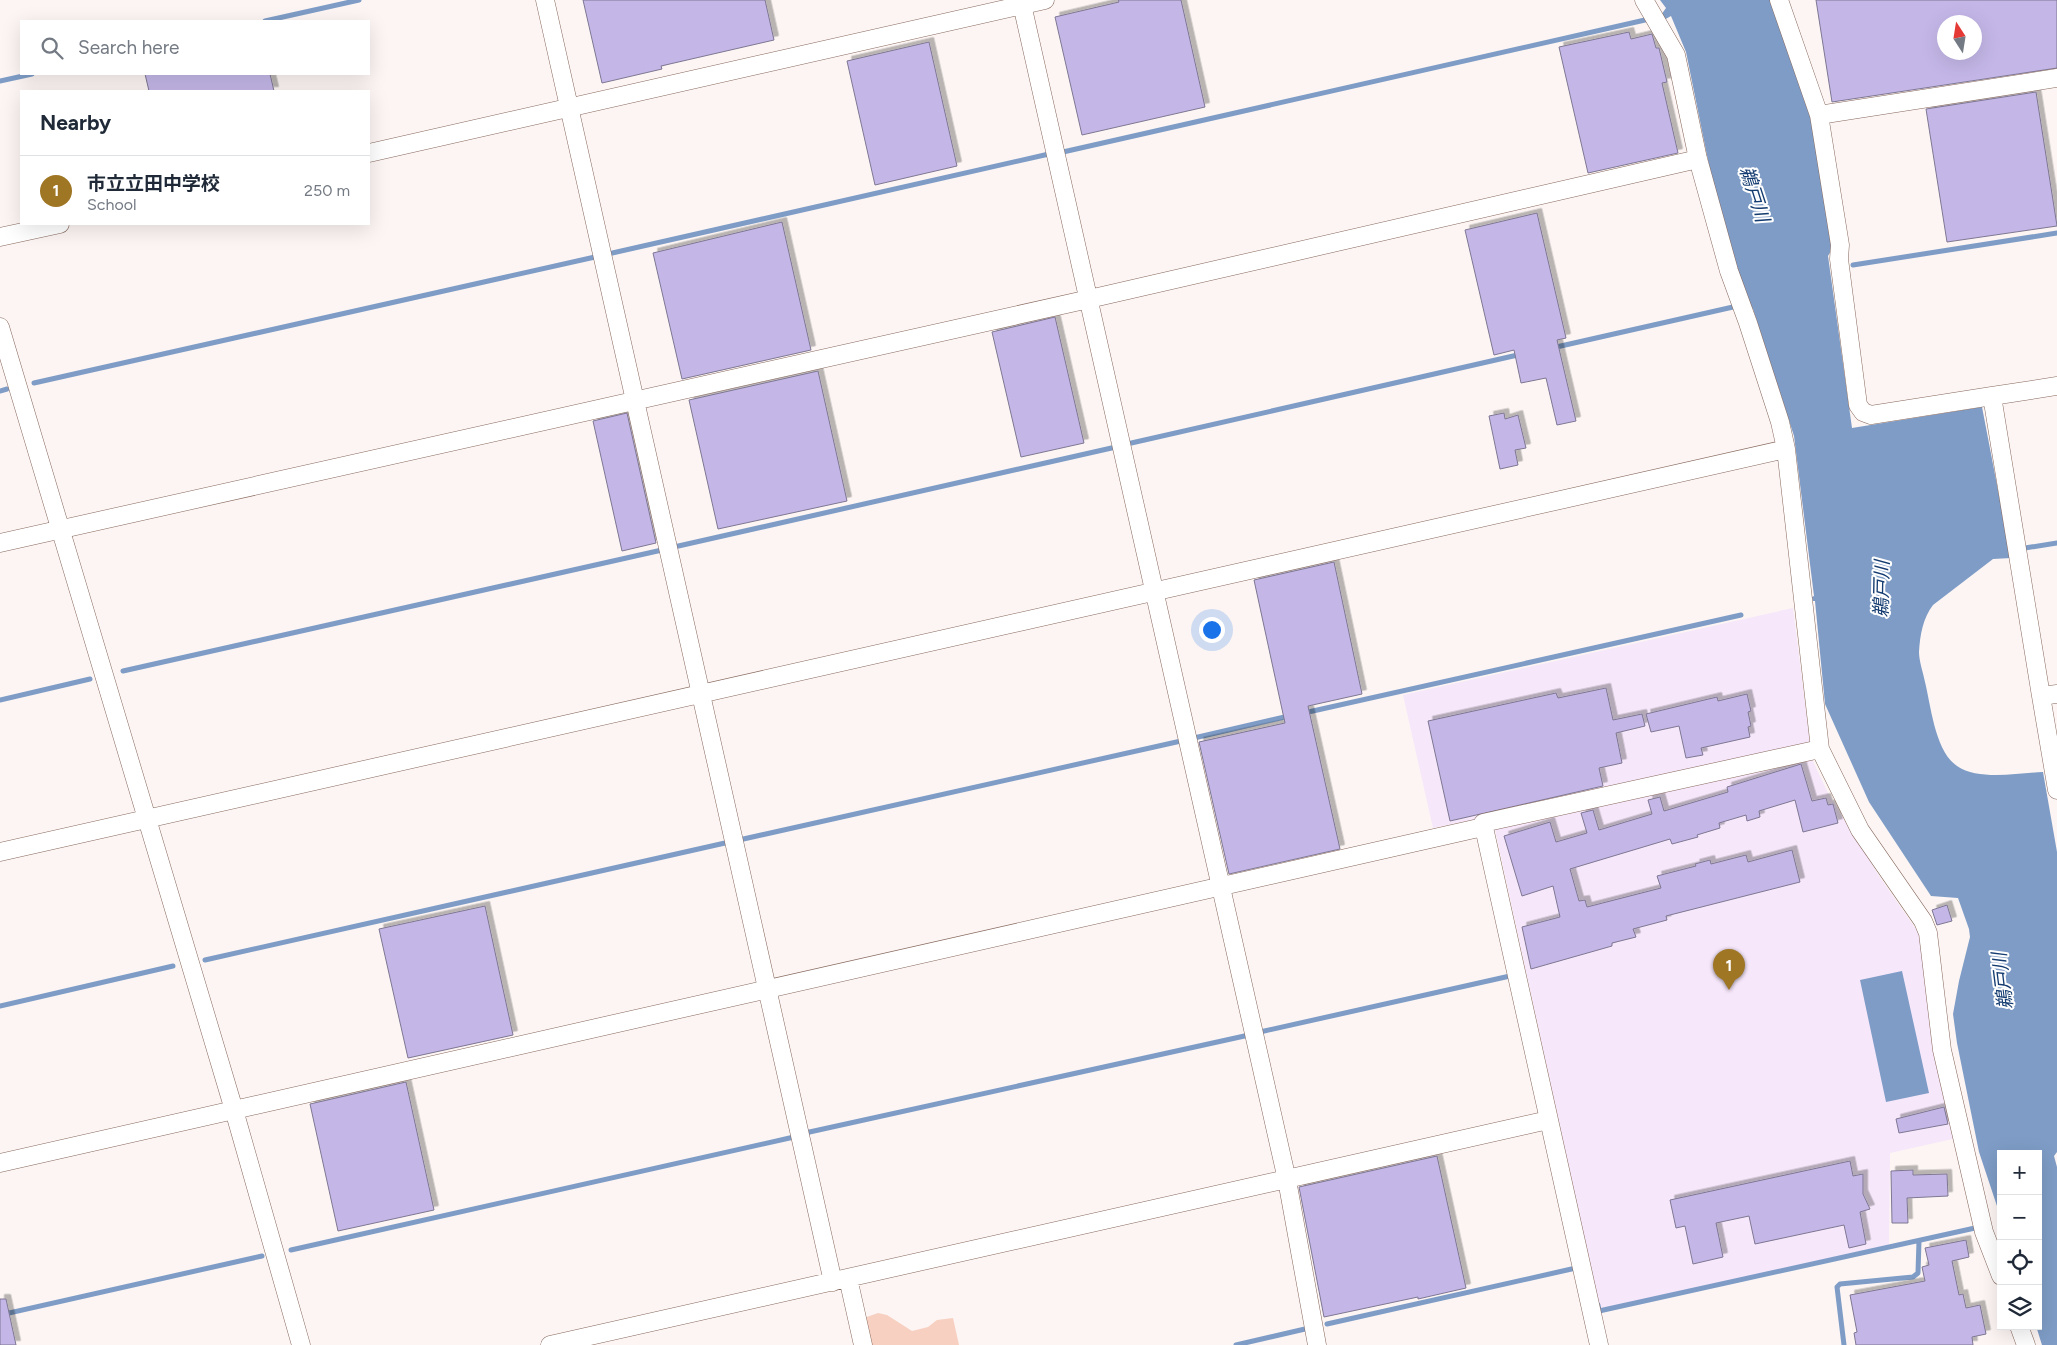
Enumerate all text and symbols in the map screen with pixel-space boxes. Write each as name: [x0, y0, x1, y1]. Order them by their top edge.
north arrow: [1937, 15, 1982, 60]
search box: [20, 20, 370, 75]
icon: search: [38, 34, 66, 62]
text: Search here: [78, 36, 180, 59]
text: Nearby: [40, 110, 111, 135]
water label: 鵜戸川: [1735, 163, 1775, 227]
text: 市立立田中学校: [87, 172, 220, 195]
text: 1: [53, 181, 59, 200]
text: 250 m: [304, 181, 350, 200]
text: School: [87, 195, 137, 214]
water label: 鵜戸川: [1870, 558, 1894, 618]
your location: [1199, 617, 1225, 643]
pin: 1: [1713, 949, 1745, 990]
water label: 鵜戸川: [1987, 949, 2017, 1011]
map controls: [1997, 1150, 2042, 1330]
button: +: [1997, 1150, 2042, 1195]
button: −: [1997, 1195, 2042, 1240]
button: locate: [1997, 1240, 2042, 1285]
button: layers: [1997, 1285, 2042, 1330]

